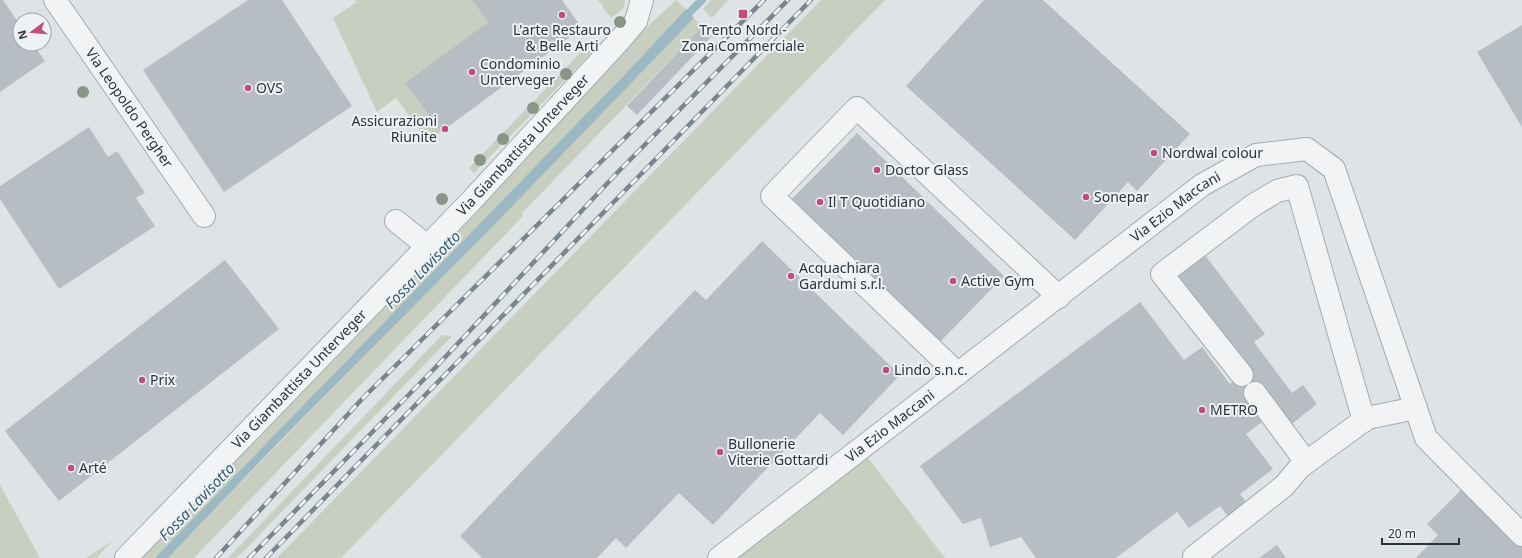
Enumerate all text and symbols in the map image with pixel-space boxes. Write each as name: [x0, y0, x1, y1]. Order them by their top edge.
marker: Trento Nord - Zona Commerciale: [737, 8, 749, 20]
marker: L'arte Restauro & Belle Arti: [557, 10, 567, 20]
north arrow: [12, 12, 52, 52]
place label: L'arte Restauro & Belle Arti: [513, 20, 611, 55]
place label: Trento Nord - Zona Commerciale: [681, 20, 805, 55]
text: N: [13, 29, 30, 41]
street label: Via Leopoldo Pergher: [82, 44, 178, 171]
place label: Condominio Unterveger: [480, 54, 561, 89]
marker: Condominio Unterveger: [467, 67, 477, 77]
street label: Via Giambattista Unterveger: [452, 69, 593, 219]
place label: OVS: [256, 78, 283, 97]
marker: OVS: [243, 83, 253, 93]
place label: Assicurazioni Riunite: [351, 111, 437, 146]
marker: Assicurazioni Riunite: [440, 124, 450, 134]
place label: Nordwal colour: [1162, 143, 1263, 162]
marker: Nordwal colour: [1149, 148, 1159, 158]
place label: Doctor Glass: [885, 160, 969, 179]
marker: Doctor Glass: [872, 165, 882, 175]
street label: Via Ezio Maccani: [1126, 167, 1224, 246]
place label: Sonepar: [1094, 187, 1149, 206]
place label: Il T Quotidiano: [828, 192, 925, 211]
marker: Sonepar: [1081, 192, 1091, 202]
marker: Il T Quotidiano: [815, 197, 825, 207]
water label: Fossa Lavisotto: [380, 226, 465, 313]
place label: Acquachiara Gardumi s.r.l.: [799, 258, 885, 293]
marker: Acquachiara Gardumi s.r.l.: [786, 271, 796, 281]
place label: Active Gym: [961, 271, 1034, 290]
marker: Active Gym: [948, 276, 958, 286]
street label: Via Giambattista Unterveger: [227, 305, 371, 452]
place label: Lindo s.n.c.: [894, 360, 968, 379]
marker: Lindo s.n.c.: [881, 365, 891, 375]
place label: Prix: [150, 370, 176, 389]
marker: Prix: [137, 375, 147, 385]
street label: Via Ezio Maccani: [841, 385, 938, 466]
place label: METRO: [1210, 400, 1258, 419]
marker: METRO: [1197, 405, 1207, 415]
place label: Bullonerie Viterie Gottardi: [728, 434, 828, 469]
marker: Bullonerie Viterie Gottardi: [715, 447, 725, 457]
place label: Arté: [79, 458, 107, 477]
water label: Fossa Lavisotto: [154, 458, 239, 545]
marker: Arté: [66, 463, 76, 473]
scale bar: [1382, 520, 1459, 546]
text: 20 m: [1388, 525, 1416, 542]

